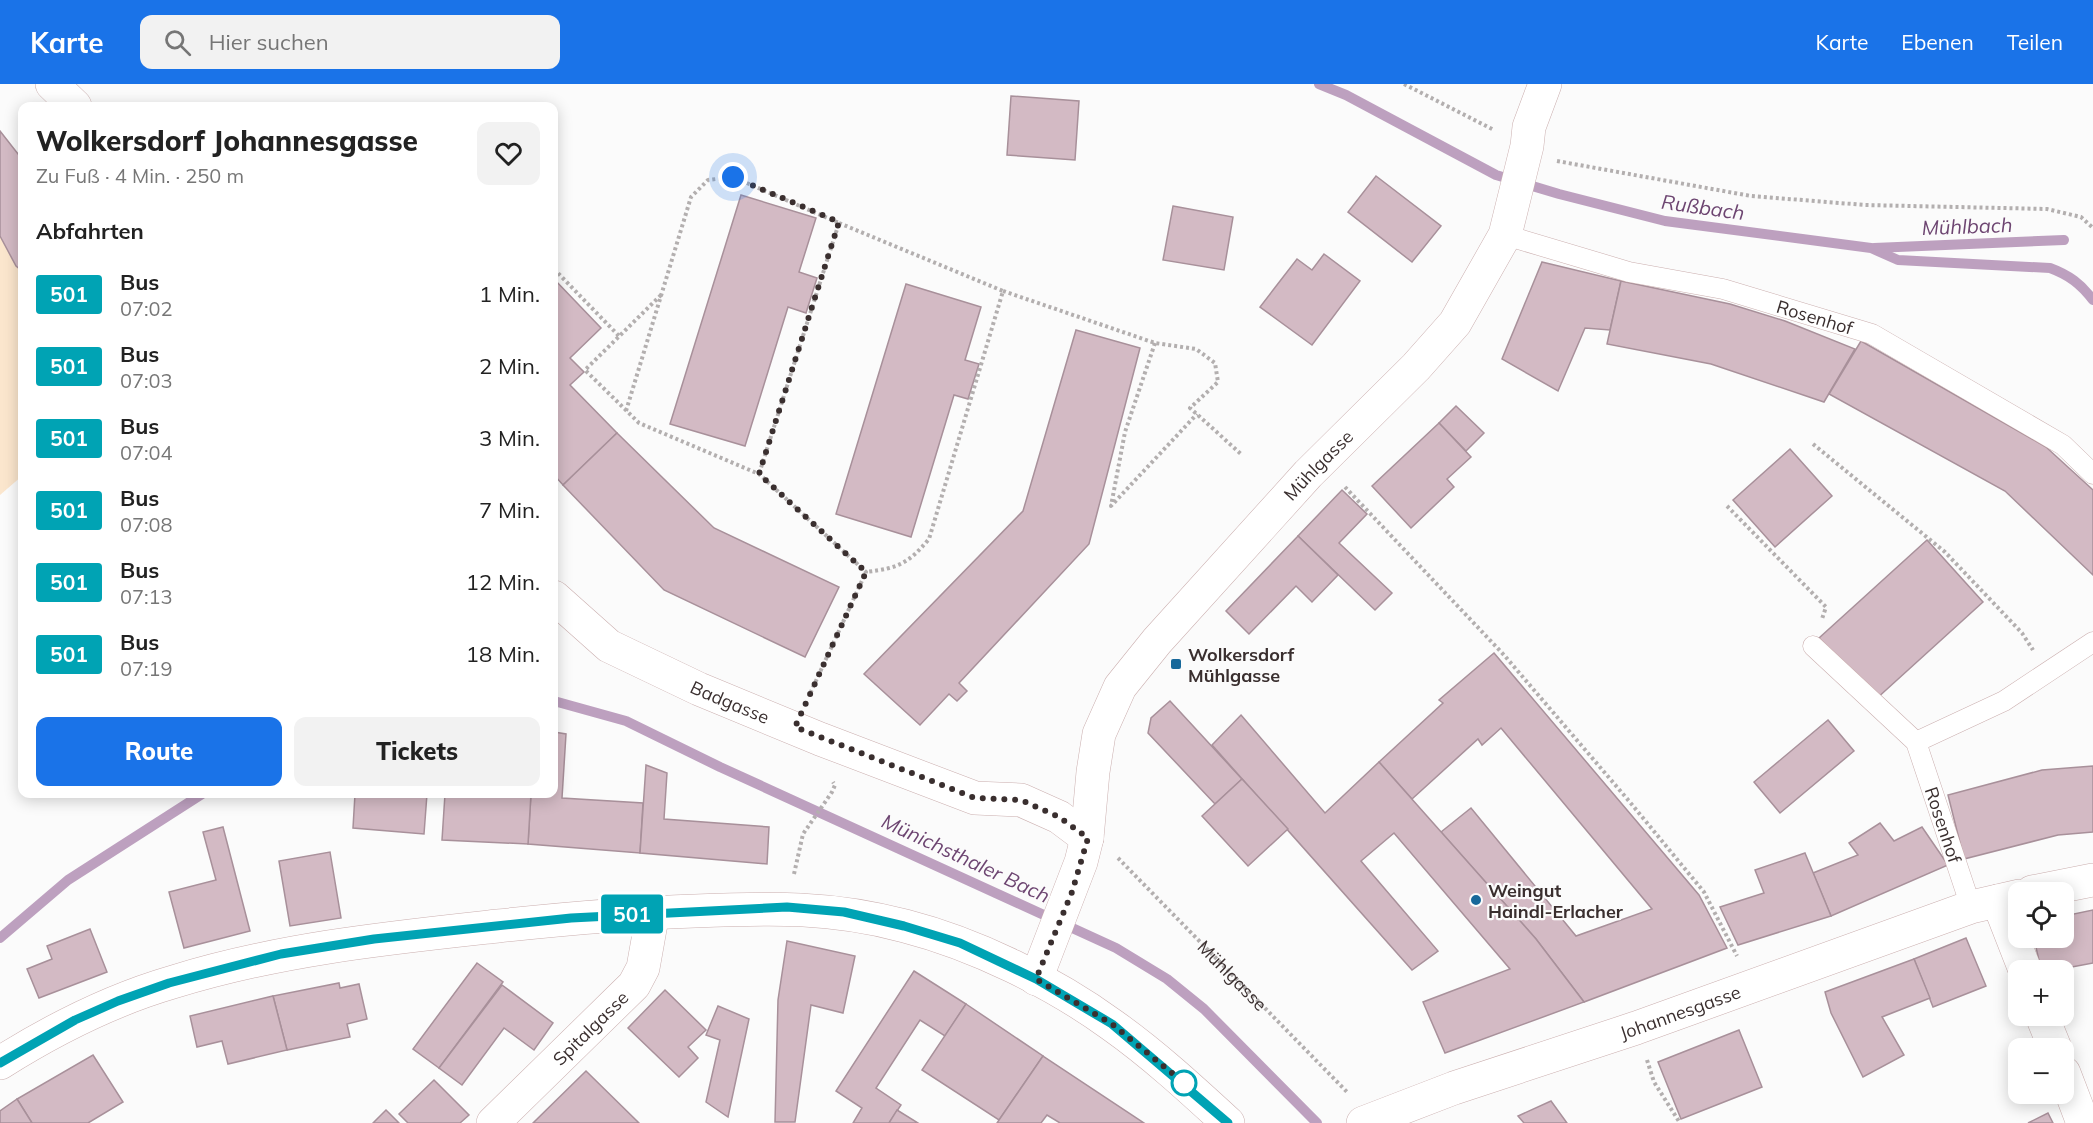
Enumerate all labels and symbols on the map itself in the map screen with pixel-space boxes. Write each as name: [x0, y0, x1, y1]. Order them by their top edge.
your location: [718, 162, 748, 192]
water label: Rußbach: [1660, 189, 1746, 225]
water label: Mühlbach: [1921, 212, 2013, 240]
street label: Rosenhof: [1774, 294, 1857, 339]
street label: Mühlgasse: [1278, 425, 1358, 505]
place label: Wolkersdorf Mühlgasse: [1188, 643, 1294, 687]
marker: Wolkersdorf Mühlgasse: [1169, 657, 1183, 671]
street label: Badgasse: [687, 675, 773, 728]
street label: Rosenhof: [1920, 784, 1967, 867]
water label: Münichsthaler Bach: [878, 808, 1054, 908]
place label: Weingut Haindl-Erlacher: [1488, 879, 1624, 923]
marker: Weingut Haindl-Erlacher: [1469, 893, 1483, 907]
line badge: 501: [598, 894, 666, 934]
street label: Mühlgasse: [1193, 935, 1272, 1015]
street label: Johannesgasse: [1617, 980, 1744, 1044]
street label: Spitalgasse: [547, 986, 633, 1070]
unlabelled marker: [1171, 1070, 1197, 1096]

